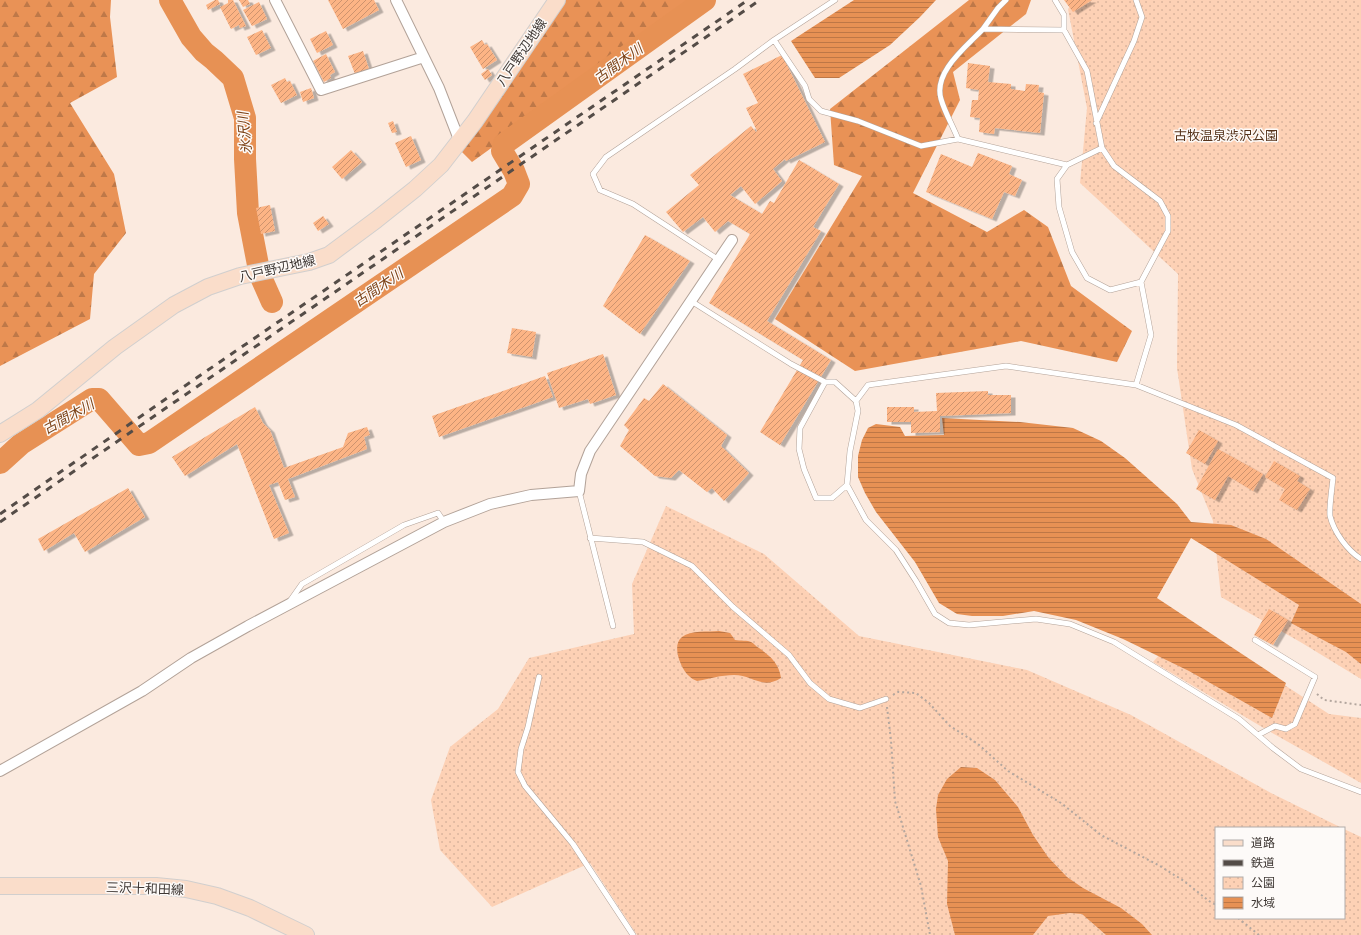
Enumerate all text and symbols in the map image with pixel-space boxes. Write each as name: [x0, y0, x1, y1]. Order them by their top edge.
street label: 八戸野辺地線: [493, 15, 549, 89]
water label: 古間木川: [590, 38, 647, 86]
water label: 氷沢川: [234, 109, 254, 155]
park label: 古牧温泉渋沢公園: [1174, 127, 1278, 143]
street label: 八戸野辺地線: [237, 251, 317, 285]
water label: 古間木川: [350, 263, 408, 310]
water label: 古間木川: [39, 394, 98, 437]
legend: [1215, 827, 1345, 919]
text: 道路: [1251, 835, 1275, 849]
text: 鉄道: [1251, 855, 1275, 869]
text: 公園: [1251, 875, 1275, 889]
street label: 三沢十和田線: [106, 879, 184, 897]
text: 水域: [1251, 895, 1275, 909]

